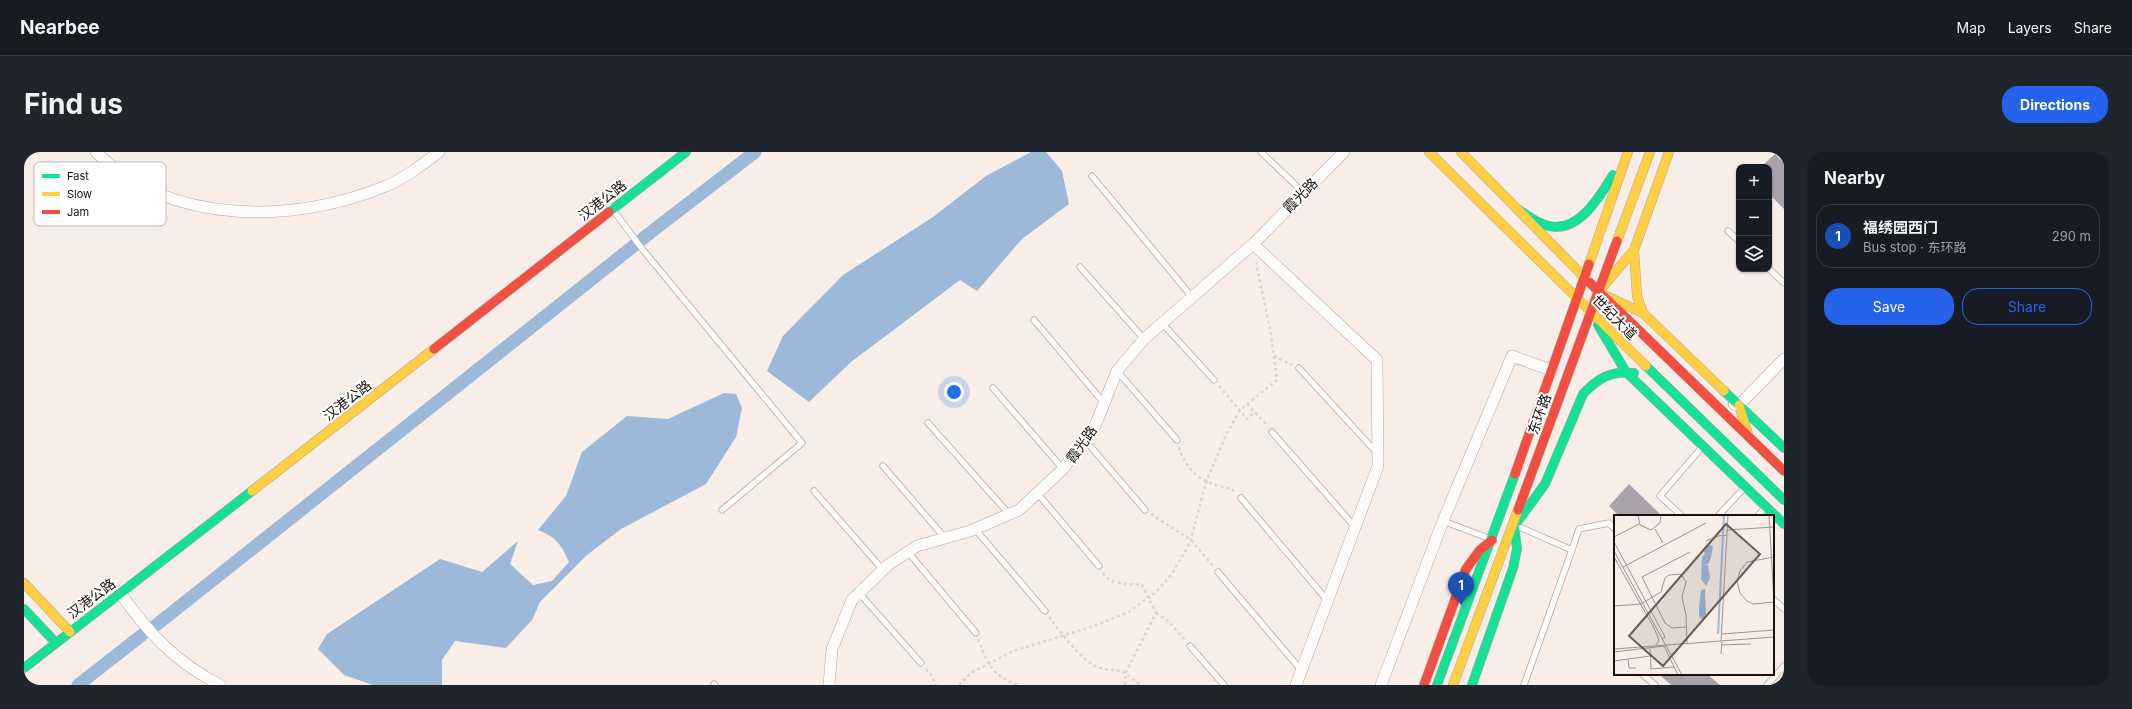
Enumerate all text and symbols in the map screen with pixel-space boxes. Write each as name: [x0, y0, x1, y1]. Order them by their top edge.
text: Nearbee: [20, 16, 100, 39]
text: Map: [1957, 19, 1986, 36]
text: Layers: [2008, 19, 2052, 36]
text: Share: [2074, 19, 2112, 36]
button: Directions: [2002, 86, 2108, 123]
text: Find us: [24, 87, 123, 121]
legend: [34, 162, 166, 226]
map controls: [1736, 164, 1772, 272]
button: +: [1736, 164, 1772, 200]
text: Nearby: [1824, 168, 1885, 188]
text: Fast: [67, 169, 89, 183]
street label: 霞光路: [1279, 174, 1321, 216]
street label: 汉港公路: [575, 176, 629, 224]
text: Slow: [67, 187, 92, 201]
button: −: [1736, 200, 1772, 236]
text: Jam: [67, 205, 89, 219]
text: 福绣园西门: [1863, 218, 1938, 237]
text: 1: [1835, 228, 1841, 244]
text: 290 m: [2052, 228, 2091, 244]
button: layers: [1736, 236, 1772, 272]
text: Bus stop · 东环路: [1863, 239, 1967, 255]
button: Save: [1824, 288, 1954, 325]
button: Share: [1962, 288, 2092, 325]
street label: 世纪大道: [1589, 291, 1641, 343]
street label: 汉港公路: [320, 376, 374, 424]
your location: [944, 382, 964, 402]
street label: 东环路: [1524, 391, 1554, 437]
street label: 霞光路: [1062, 422, 1100, 466]
inset map: [1614, 515, 1774, 675]
pin: 1: [1448, 572, 1474, 605]
street label: 汉港公路: [64, 574, 118, 622]

